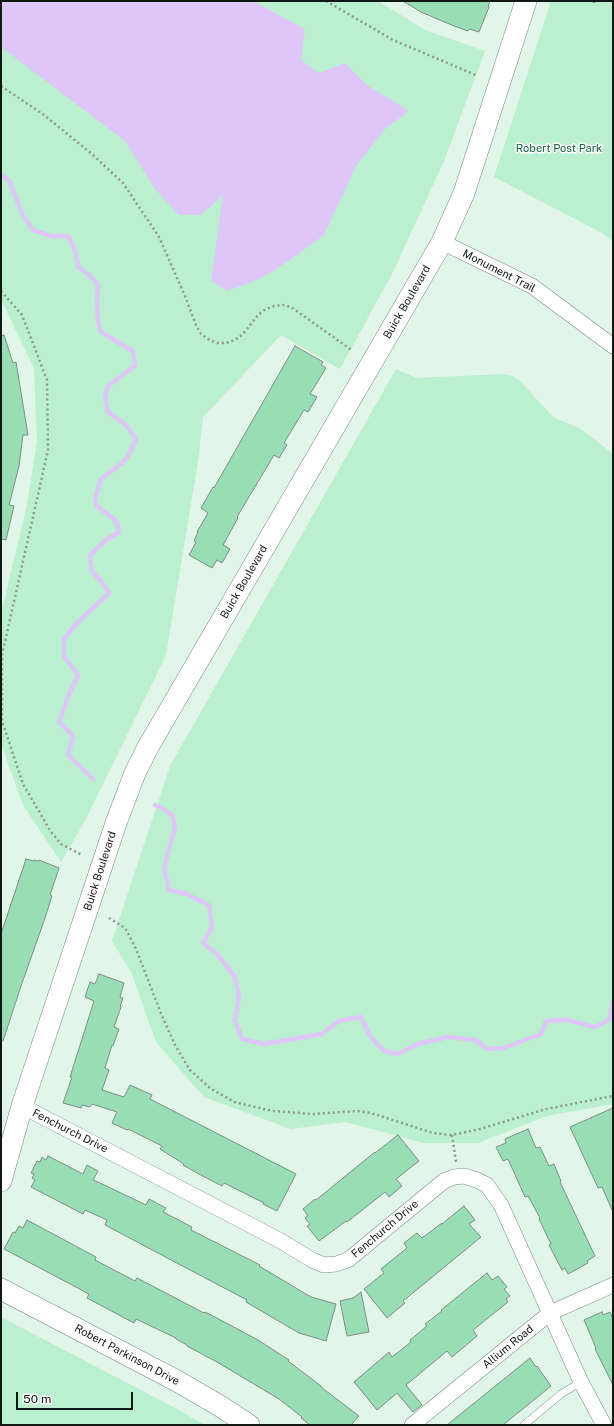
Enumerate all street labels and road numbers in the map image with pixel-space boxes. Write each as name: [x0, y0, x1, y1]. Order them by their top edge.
street label: Monument Trail: [460, 247, 538, 295]
street label: Buick Boulevard: [381, 263, 433, 341]
street label: Buick Boulevard: [218, 543, 270, 621]
street label: Buick Boulevard: [81, 830, 119, 912]
street label: Fenchurch Drive: [30, 1106, 110, 1156]
street label: Fenchurch Drive: [349, 1197, 421, 1261]
street label: Robert Parkinson Drive: [72, 1322, 182, 1388]
street label: Allium Road: [480, 1322, 536, 1372]

